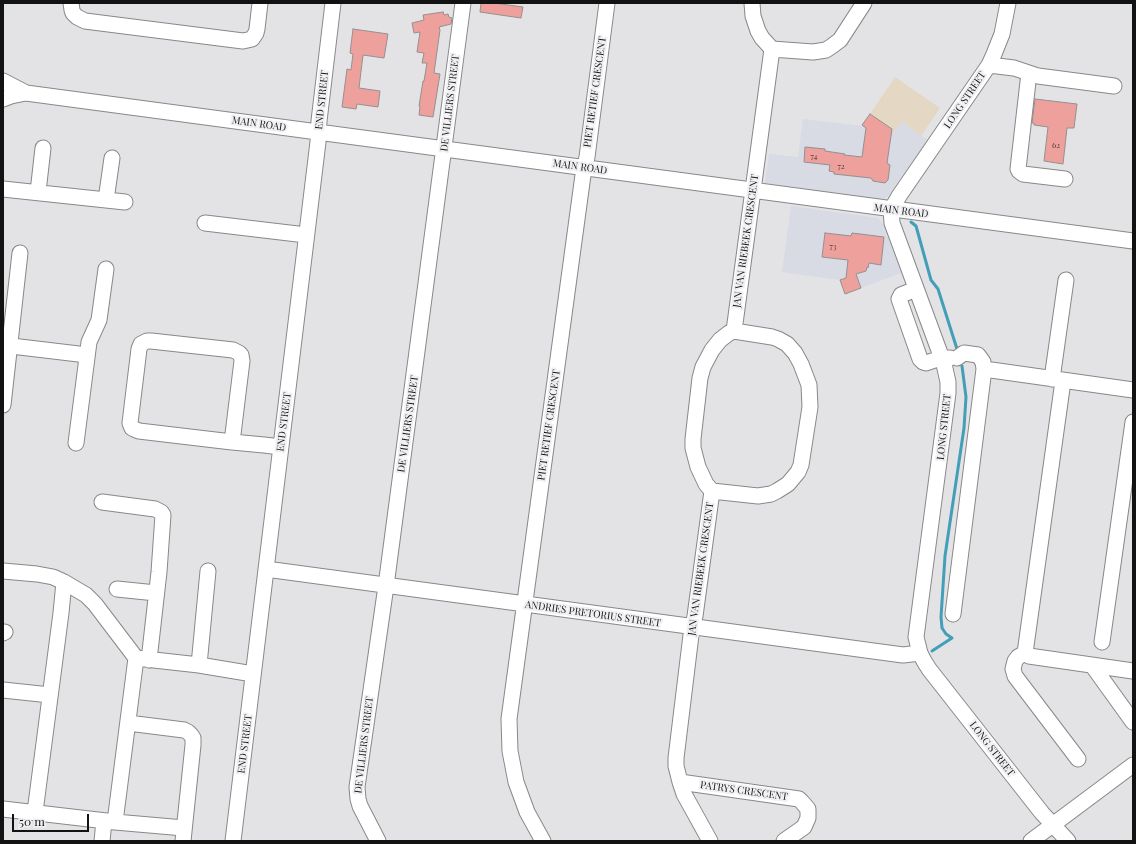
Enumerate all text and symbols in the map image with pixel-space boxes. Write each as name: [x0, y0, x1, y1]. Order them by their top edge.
street label: PIET RETIEF CRESCENT: [581, 36, 609, 148]
street label: DE VILLIERS STREET: [438, 54, 462, 152]
street label: LONG STREET: [942, 69, 988, 131]
street label: END STREET: [313, 70, 331, 130]
street label: MAIN ROAD: [231, 114, 287, 134]
house number: 62: [1052, 140, 1060, 150]
house number: 74: [811, 151, 817, 161]
street label: MAIN ROAD: [552, 157, 608, 177]
house number: 72: [837, 161, 845, 171]
street label: JAN VAN RIEBEEK CRESCENT: [731, 174, 761, 308]
street label: MAIN ROAD: [873, 202, 929, 220]
house number: 73: [830, 241, 836, 251]
street label: PIET RETIEF CRESCENT: [535, 369, 563, 481]
street label: DE VILLIERS STREET: [395, 375, 421, 473]
street label: END STREET: [274, 392, 294, 452]
street label: LONG STREET: [935, 393, 953, 461]
street label: JAN VAN RIEBEEK CRESCENT: [686, 502, 716, 636]
street label: ANDRIES PRETORIUS STREET: [524, 599, 662, 629]
street label: DE VILLIERS STREET: [352, 696, 376, 794]
street label: END STREET: [235, 714, 255, 774]
street label: LONG STREET: [967, 719, 1017, 779]
street label: PATRYS CRESCENT: [699, 779, 789, 803]
scale bar: [14, 806, 91, 832]
text: 50 m: [19, 813, 45, 829]

